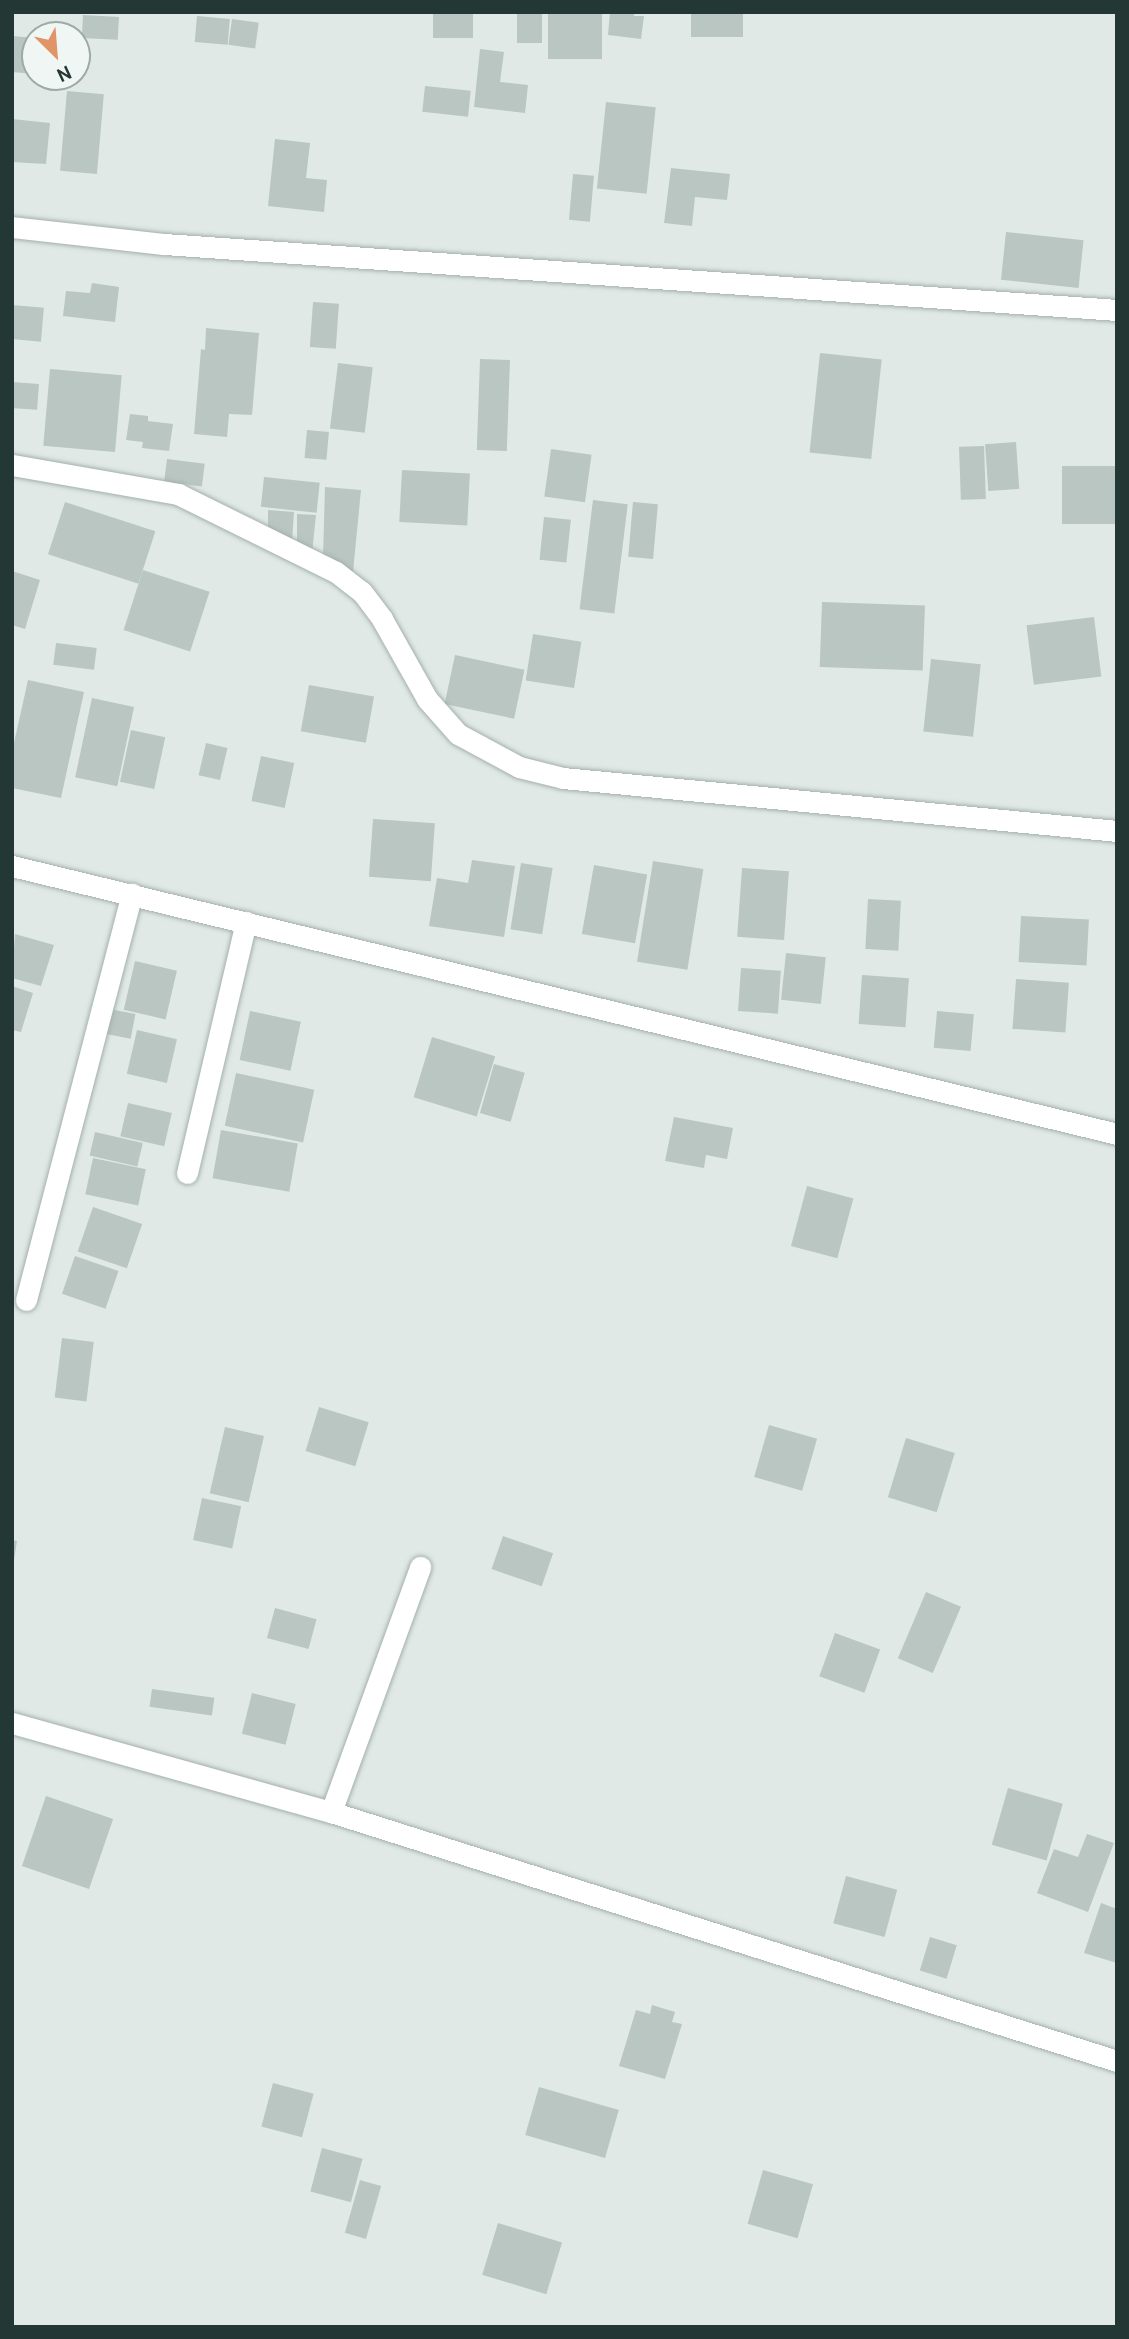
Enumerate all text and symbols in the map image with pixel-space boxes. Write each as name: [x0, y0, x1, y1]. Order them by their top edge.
north arrow: [21, 21, 91, 91]
text: N: [53, 60, 75, 87]

